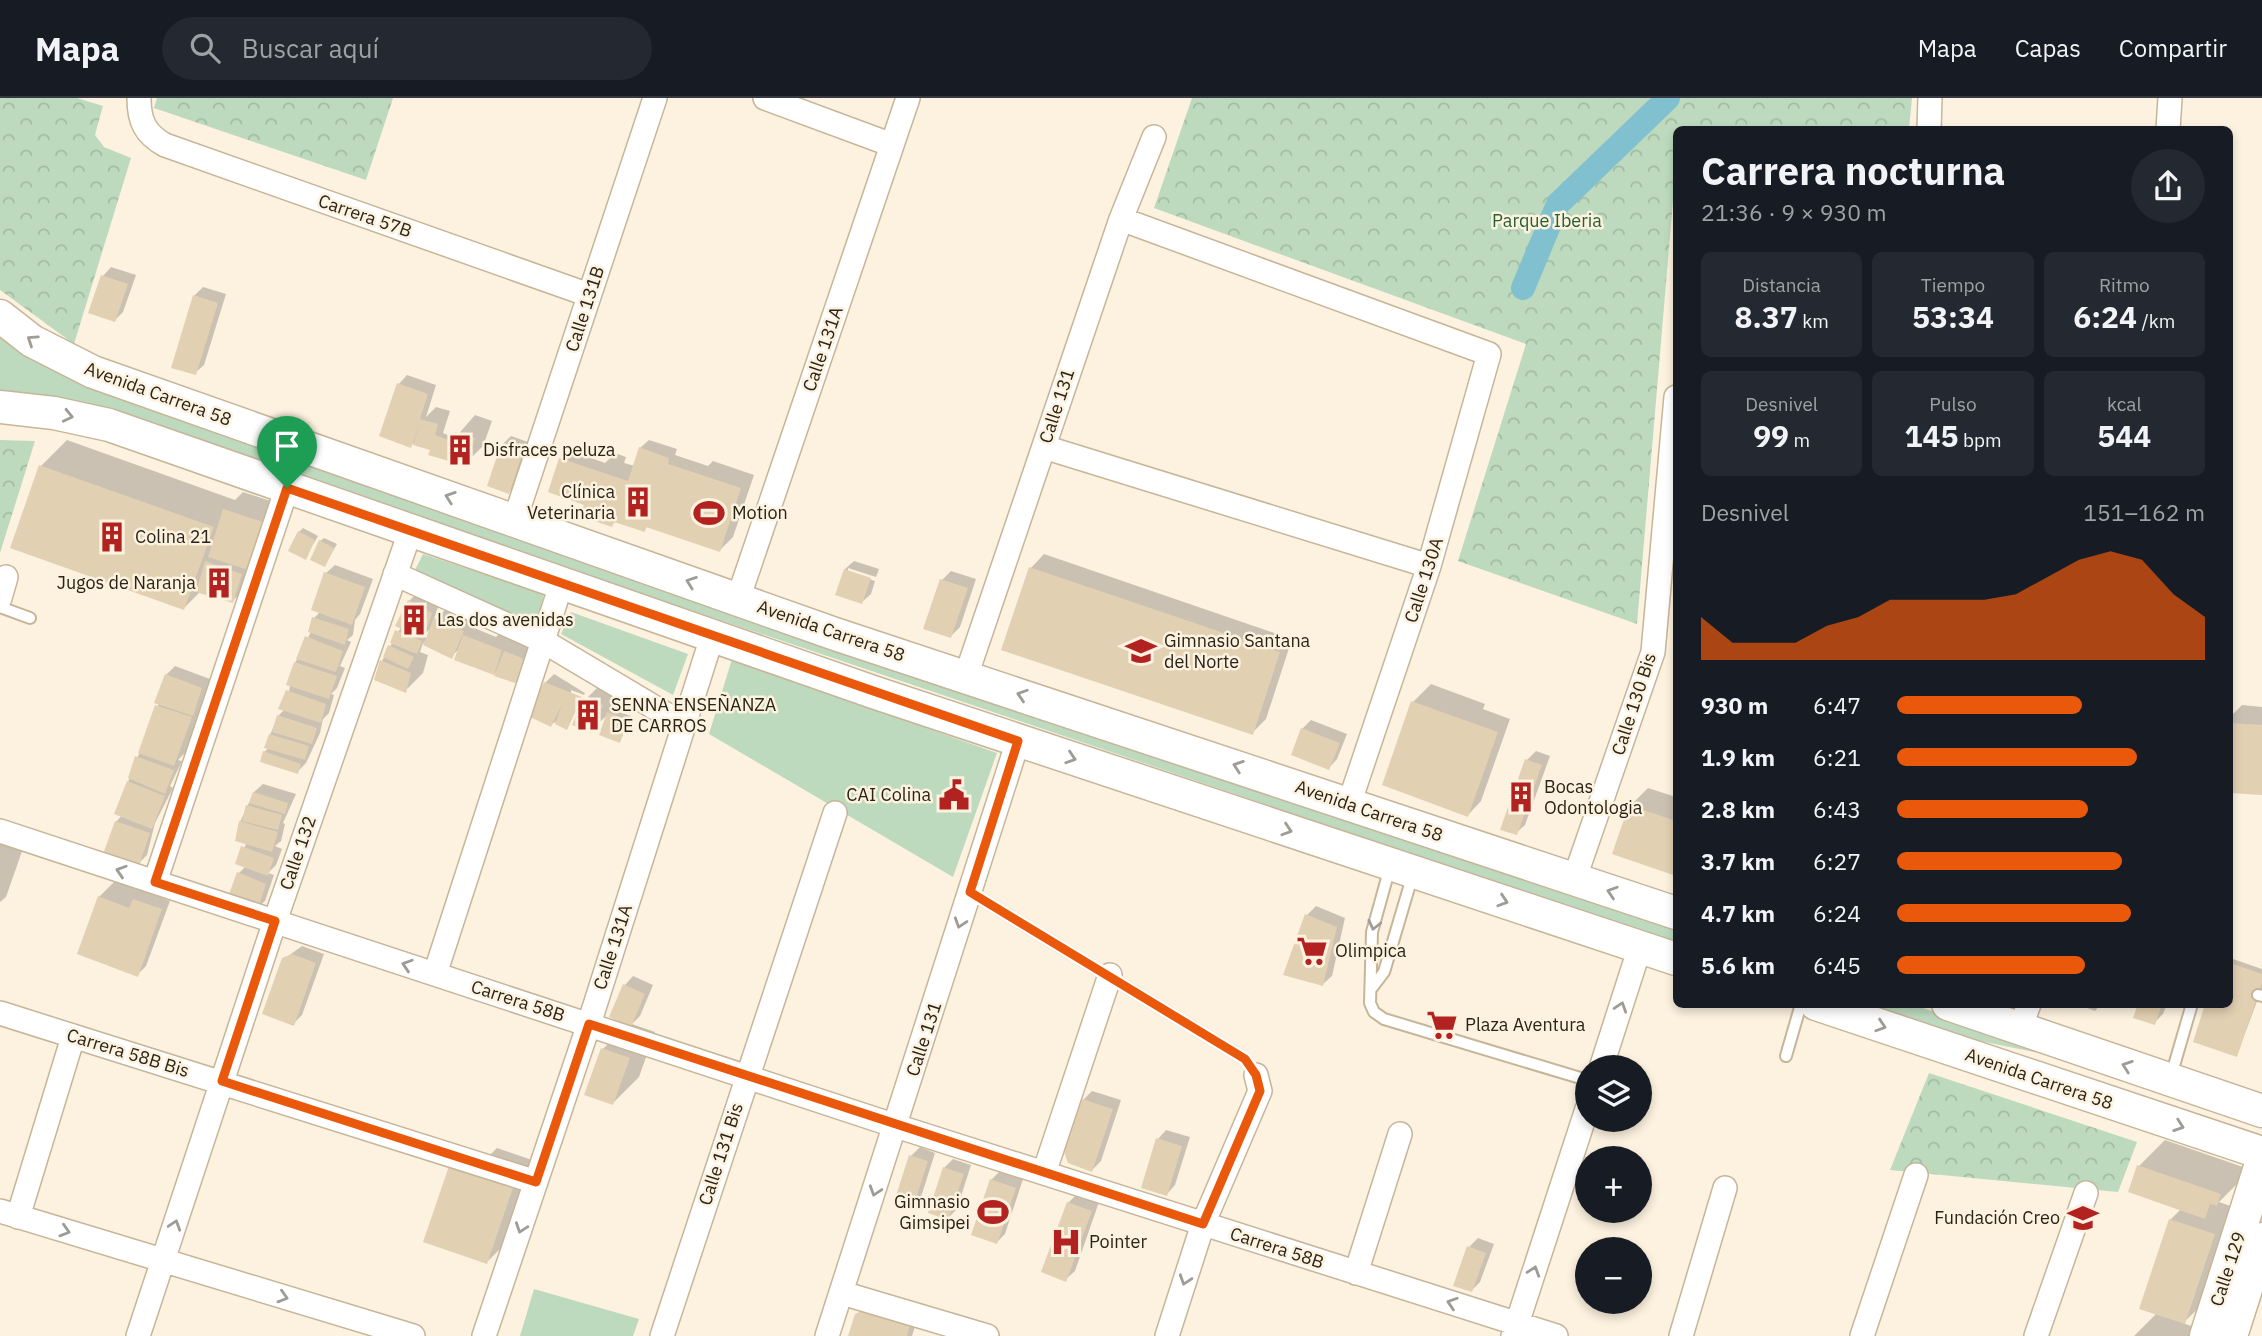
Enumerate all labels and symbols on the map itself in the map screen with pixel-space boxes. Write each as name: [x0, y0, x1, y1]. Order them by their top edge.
street label: Carrera 57B: [315, 189, 415, 242]
park label: Parque Iberia: [1492, 209, 1602, 232]
street label: Calle 131B: [560, 263, 609, 355]
street label: Calle 131A: [797, 303, 848, 394]
one-way arrow: [26, 335, 39, 348]
street label: Avenida Carrera 58: [82, 356, 235, 431]
street label: Calle 131: [1034, 366, 1079, 446]
one-way arrow: [62, 407, 74, 422]
pin: [257, 416, 317, 488]
building icon: Disfraces peluza: [443, 433, 477, 467]
place label: Disfraces peluza: [483, 438, 616, 461]
place label: Clínica Veterinaria: [527, 480, 615, 524]
building icon: Clínica Veterinaria: [621, 485, 655, 519]
one-way arrow: [445, 491, 457, 505]
sports icon: Motion: [692, 496, 726, 530]
place label: Motion: [732, 501, 788, 524]
building icon: Colina 21: [95, 520, 129, 554]
place label: Colina 21: [135, 525, 211, 548]
street label: Calle 130A: [1399, 534, 1448, 626]
building icon: Jugos de Naranja: [202, 566, 236, 600]
place label: Jugos de Naranja: [57, 571, 196, 594]
one-way arrow: [685, 576, 697, 590]
street label: Avenida Carrera 58: [754, 594, 908, 667]
building icon: Las dos avenidas: [397, 603, 431, 637]
place label: Las dos avenidas: [437, 608, 574, 631]
place label: Gimnasio Santana del Norte: [1164, 629, 1311, 673]
school or university icon: Gimnasio Santana del Norte: [1124, 634, 1158, 668]
street label: Calle 130 Bis: [1606, 650, 1661, 758]
one-way arrow: [1017, 688, 1029, 703]
place label: SENNA ENSEÑANZA DE CARROS: [611, 693, 777, 737]
building icon: SENNA ENSEÑANZA DE CARROS: [571, 698, 605, 732]
one-way arrow: [1064, 750, 1077, 764]
one-way arrow: [1233, 760, 1245, 774]
street label: Avenida Carrera 58: [1292, 774, 1446, 847]
place label: Bocas Odontologia: [1544, 775, 1643, 819]
public building icon: CAI Colina: [937, 778, 971, 812]
building icon: Bocas Odontologia: [1504, 780, 1538, 814]
place label: CAI Colina: [846, 783, 931, 806]
street label: Calle 132: [274, 813, 321, 893]
one-way arrow: [1280, 822, 1293, 836]
one-way arrow: [116, 865, 128, 879]
one-way arrow: [1606, 886, 1618, 900]
one-way arrow: [1496, 893, 1508, 907]
street label: Calle 131A: [588, 901, 637, 993]
one-way arrow: [954, 916, 969, 928]
one-way arrow: [1368, 919, 1382, 931]
supermarket icon: Olimpica: [1295, 934, 1329, 968]
place label: Olimpica: [1335, 939, 1407, 962]
one-way arrow: [402, 959, 414, 973]
street label: Carrera 58B: [468, 975, 568, 1027]
street label: Calle 131: [901, 999, 946, 1079]
one-way arrow: [1612, 1002, 1627, 1014]
supermarket icon: Plaza Aventura: [1425, 1008, 1459, 1042]
place label: Plaza Aventura: [1465, 1013, 1586, 1036]
one-way arrow: [1875, 1018, 1887, 1032]
street label: Carrera 58B Bis: [64, 1023, 192, 1082]
street label: Avenida Carrera 58: [1962, 1042, 2116, 1115]
one-way arrow: [2122, 1060, 2134, 1074]
street label: Calle 131 Bis: [693, 1100, 748, 1208]
one-way arrow: [2173, 1118, 2185, 1132]
one-way arrow: [869, 1184, 883, 1196]
place label: Gimnasio Gimsipei: [894, 1190, 970, 1234]
sports icon: Gimnasio Gimsipei: [976, 1195, 1010, 1229]
school or university icon: Fundación Creo: [2066, 1201, 2100, 1235]
place label: Fundación Creo: [1934, 1206, 2060, 1229]
one-way arrow: [166, 1219, 181, 1231]
one-way arrow: [59, 1222, 71, 1237]
one-way arrow: [514, 1222, 529, 1234]
street label: Carrera 58B: [1227, 1222, 1327, 1274]
hospital icon: Pointer: [1049, 1225, 1083, 1259]
street label: Calle 129: [2205, 1229, 2250, 1309]
place label: Pointer: [1089, 1230, 1147, 1253]
one-way arrow: [1526, 1265, 1540, 1278]
one-way arrow: [1179, 1274, 1193, 1286]
one-way arrow: [277, 1288, 289, 1303]
one-way arrow: [1446, 1297, 1458, 1312]

